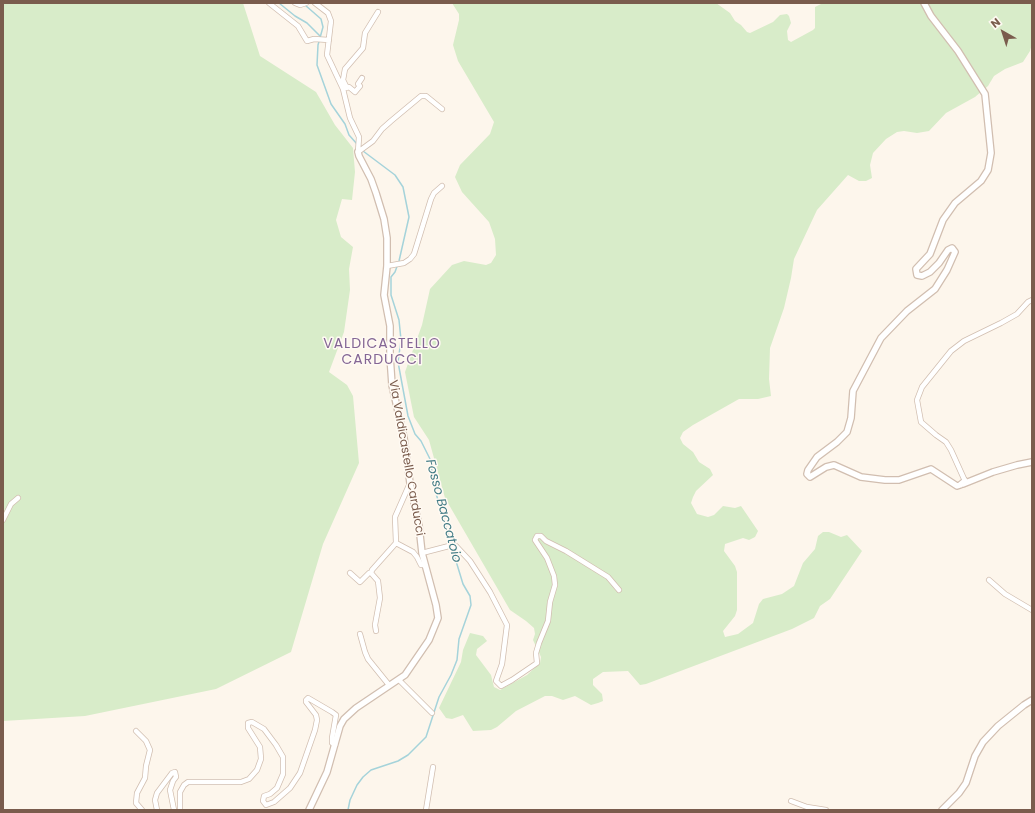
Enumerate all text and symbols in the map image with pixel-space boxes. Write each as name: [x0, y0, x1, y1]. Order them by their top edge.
north arrow: [983, 12, 1023, 52]
text: N: [987, 14, 1004, 31]
district label: VALDICASTELLO CARDUCCI: [323, 336, 441, 368]
street label: Via Valdicastello Carducci: [385, 379, 427, 537]
water label: Fosso Baccatoio: [422, 458, 464, 564]

